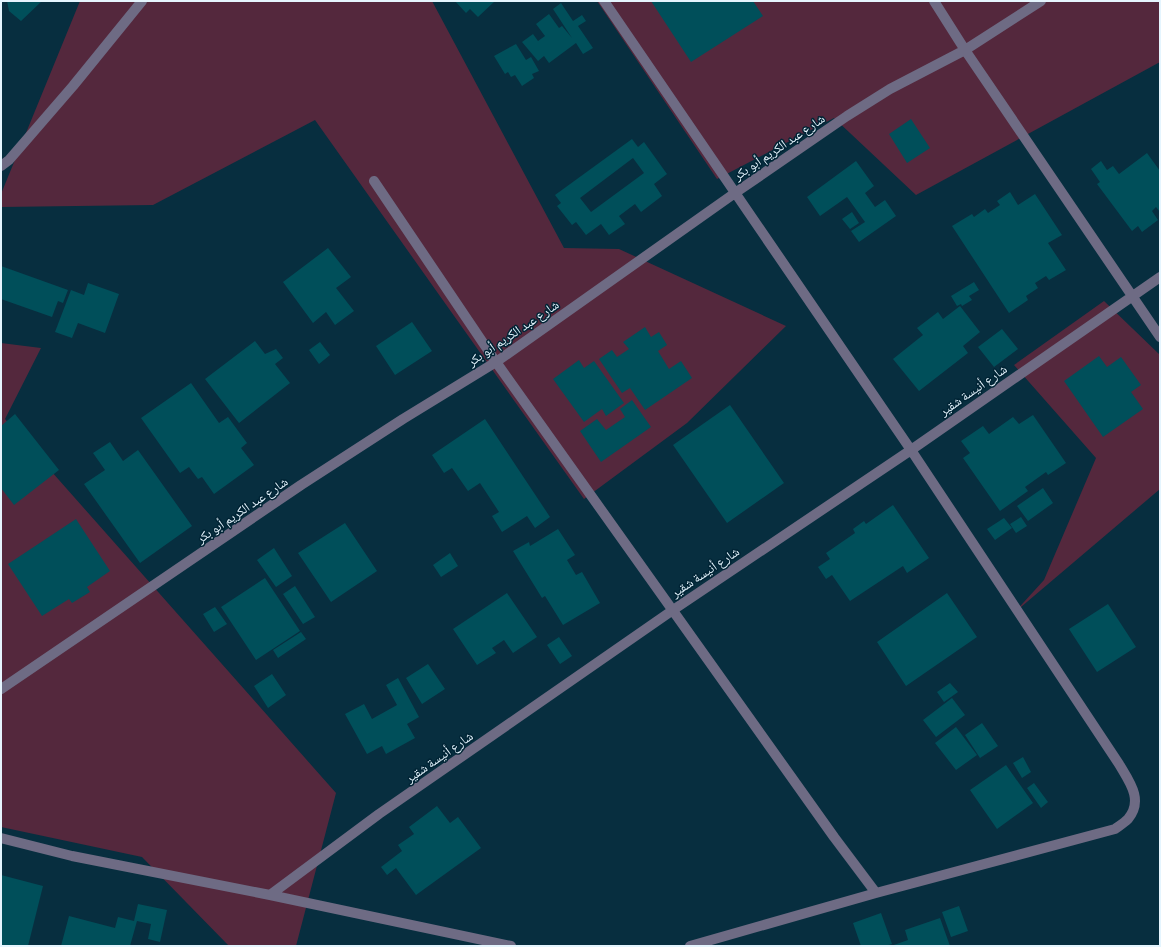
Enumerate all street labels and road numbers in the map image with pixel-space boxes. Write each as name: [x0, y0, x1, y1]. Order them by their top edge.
street label: شارع عبد الكريم أبو بكر: [730, 111, 829, 185]
street label: شارع عبد الكريم أبو بكر: [464, 297, 563, 371]
street label: شارع أنيسة شقير: [936, 361, 1011, 421]
street label: شارع عبد الكريم أبو بكر: [193, 474, 292, 548]
street label: شارع أنيسة شقير: [667, 544, 743, 603]
street label: شارع أنيسة شقير: [402, 728, 477, 788]

